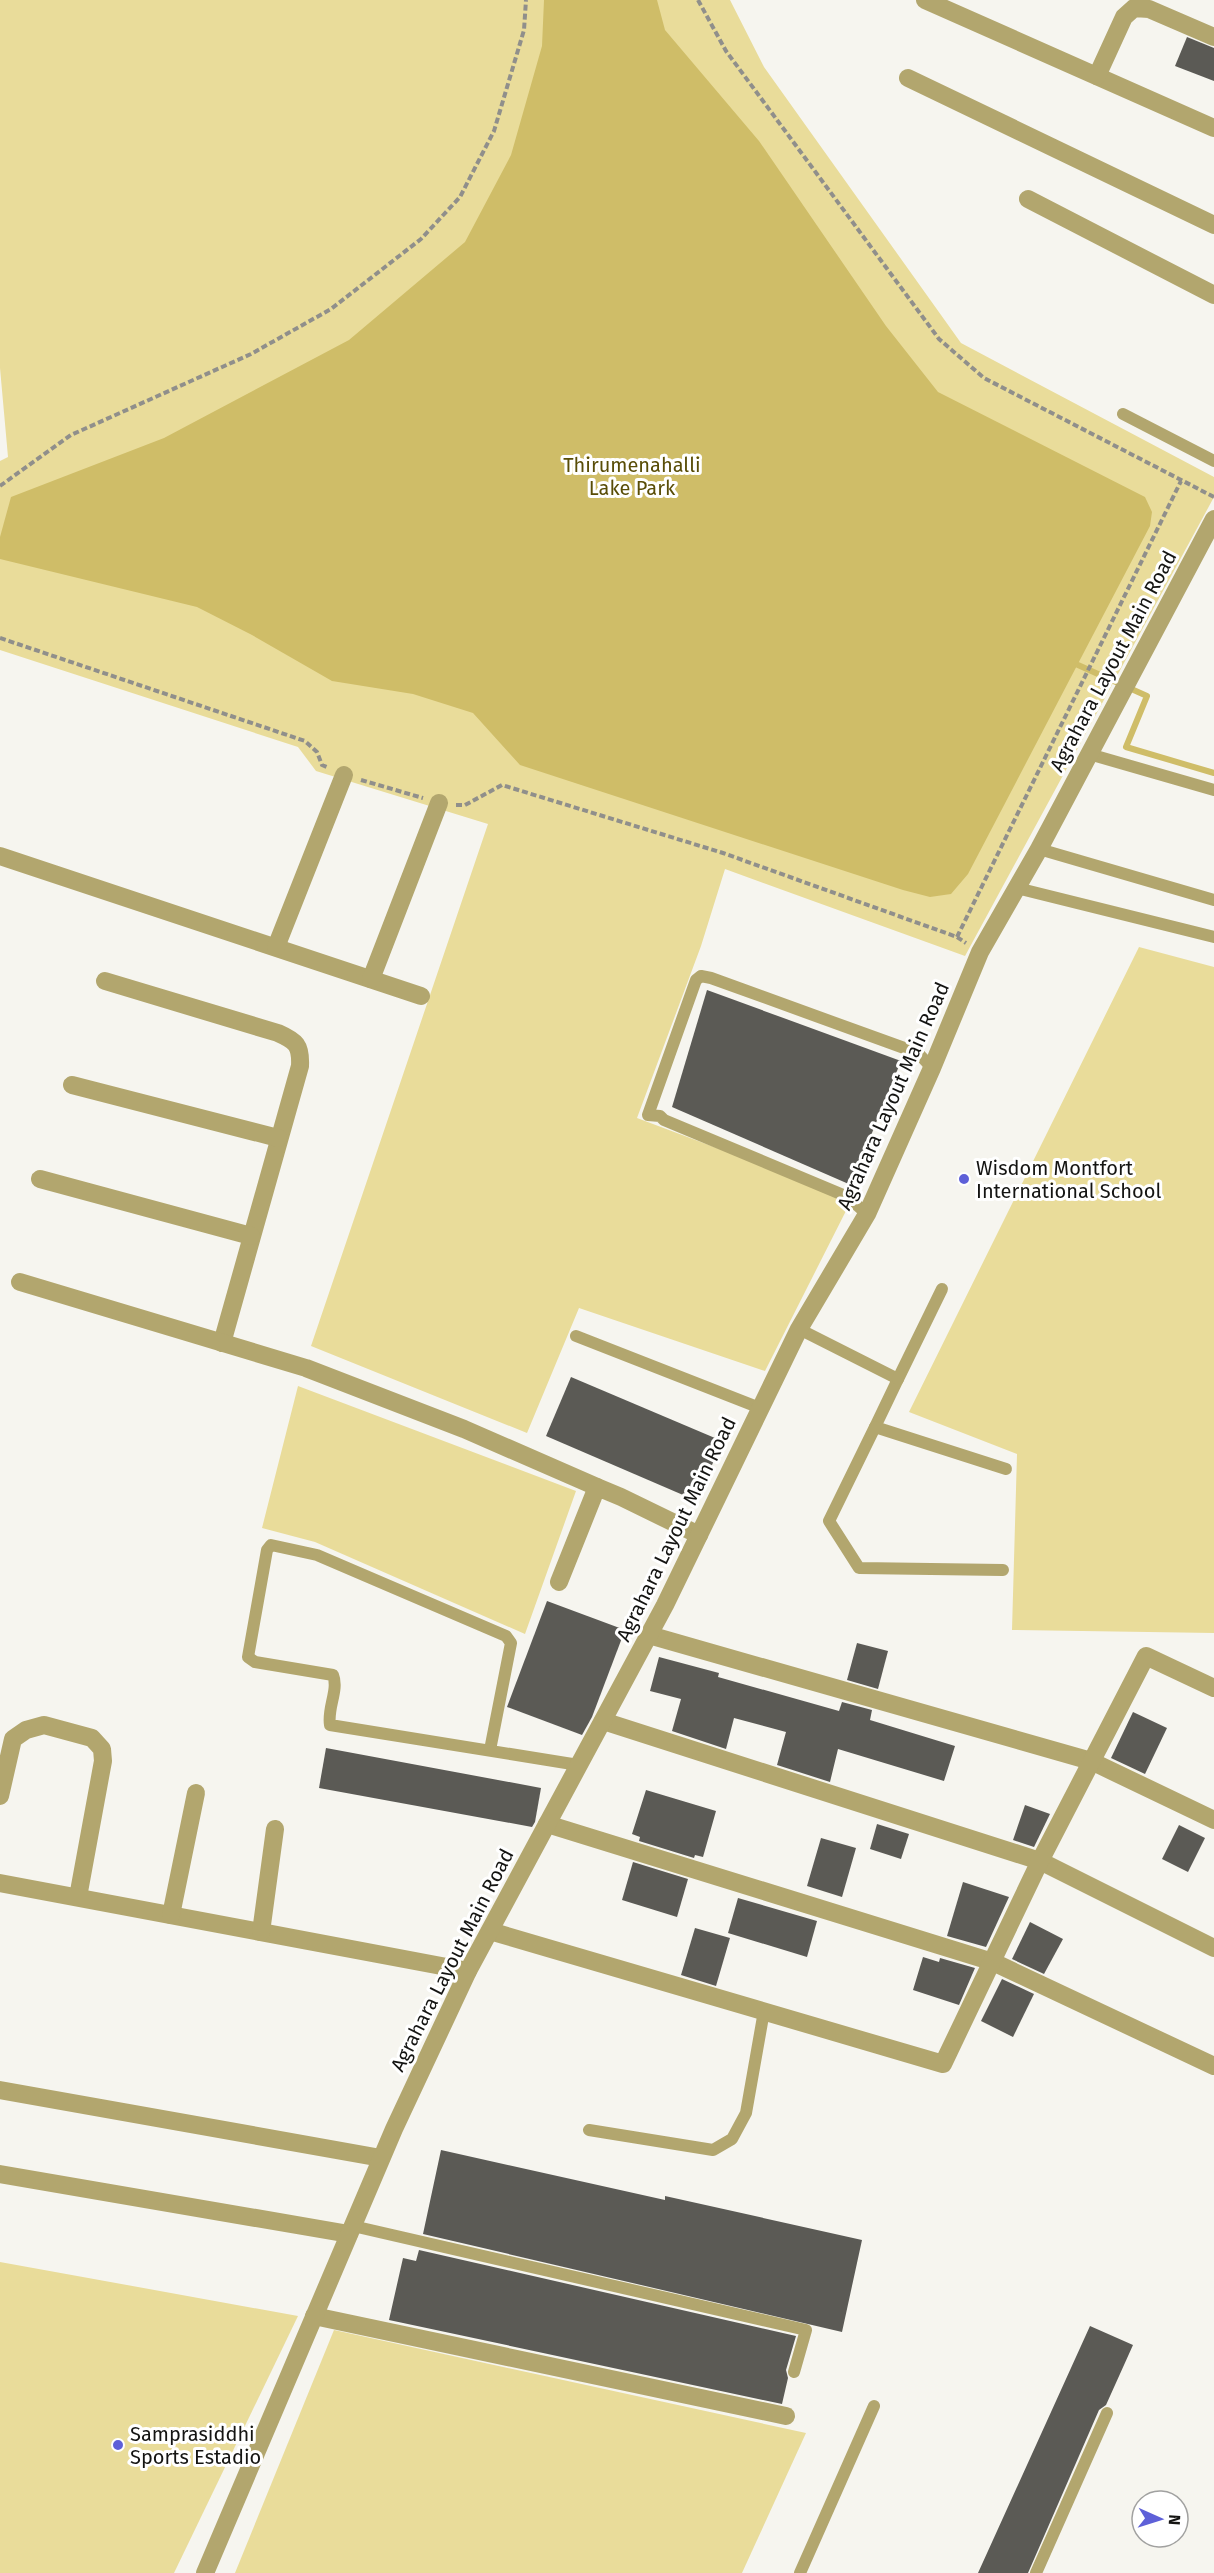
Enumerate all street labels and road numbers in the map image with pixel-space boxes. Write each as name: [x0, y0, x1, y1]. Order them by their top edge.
street label: Agrahara Layout Main Road: [1044, 546, 1182, 776]
street label: Agrahara Layout Main Road: [832, 978, 954, 1214]
street label: Agrahara Layout Main Road: [611, 1413, 741, 1645]
street label: Agrahara Layout Main Road: [385, 1845, 519, 2075]

